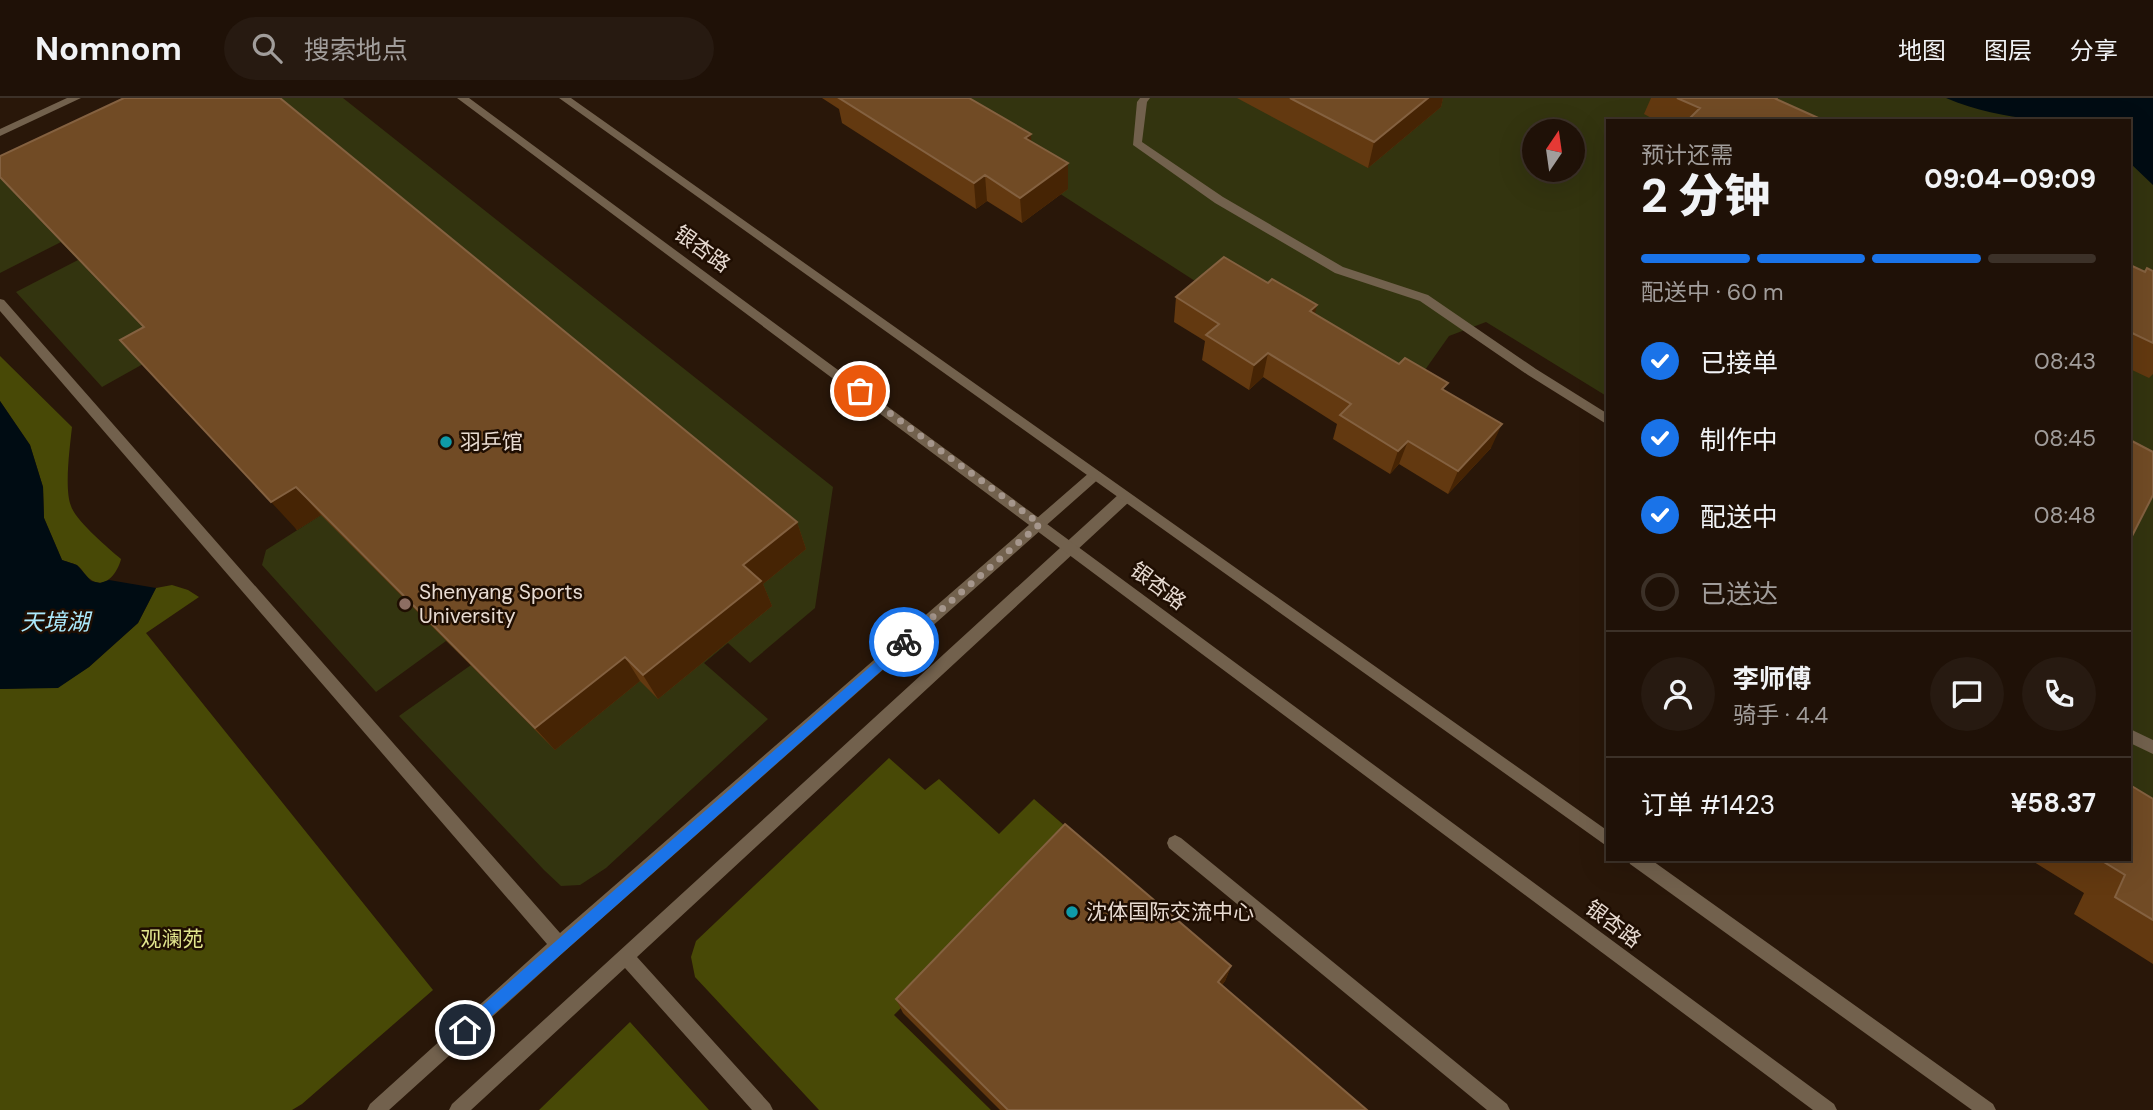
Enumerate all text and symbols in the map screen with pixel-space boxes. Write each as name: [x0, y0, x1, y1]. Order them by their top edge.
search box: [224, 17, 714, 80]
text: Nomnom: [35, 27, 182, 70]
icon: search: [248, 29, 286, 67]
text: 搜索地点: [304, 33, 408, 67]
text: 地图: [1898, 35, 1946, 66]
text: 图层: [1984, 35, 2032, 66]
text: 分享: [2070, 35, 2118, 66]
north arrow: [1522, 119, 1586, 182]
map controls: [1522, 119, 1585, 182]
text: 预计还需: [1641, 140, 1733, 170]
text: 09:04–09:09: [1924, 162, 2096, 196]
text: 2 分钟: [1641, 166, 1770, 226]
street label: 银杏路: [668, 219, 736, 279]
text: 配送中 · 60 m: [1641, 277, 1784, 307]
icon: check: [1641, 342, 1679, 380]
text: 已接单: [1700, 346, 1778, 380]
text: 08:43: [2034, 346, 2096, 376]
pin: [830, 361, 890, 421]
icon: bag: [841, 372, 879, 410]
icon: check: [1641, 419, 1679, 457]
text: 制作中: [1700, 423, 1778, 457]
text: 08:45: [2034, 423, 2096, 453]
place label: 羽乒馆: [460, 428, 523, 456]
marker: 羽乒馆: [438, 434, 454, 450]
icon: check: [1641, 496, 1679, 534]
text: 配送中: [1700, 500, 1778, 534]
text: 08:48: [2034, 500, 2096, 530]
street label: 银杏路: [1124, 556, 1192, 616]
text: 已送达: [1700, 577, 1778, 611]
place label: Shenyang Sports University: [419, 578, 583, 630]
marker: Shenyang Sports University: [397, 596, 413, 612]
water label: 天境湖: [21, 607, 93, 637]
courier: [869, 607, 939, 677]
icon: bike: [885, 623, 923, 661]
button: person: [1641, 657, 1715, 731]
button: chat: [1930, 657, 2004, 731]
button: phone: [2022, 657, 2096, 731]
text: 李师傅: [1733, 662, 1811, 696]
text: 骑手 · 4.4: [1733, 700, 1828, 730]
text: ¥58.37: [2010, 786, 2096, 820]
text: 订单 #1423: [1641, 788, 1775, 822]
street label: 银杏路: [1579, 894, 1647, 954]
place label: 沈体国际交流中心: [1086, 898, 1254, 926]
marker: 沈体国际交流中心: [1064, 904, 1080, 920]
park label: 观澜苑: [141, 925, 204, 953]
pin: [435, 1000, 495, 1060]
icon: home: [446, 1011, 484, 1049]

